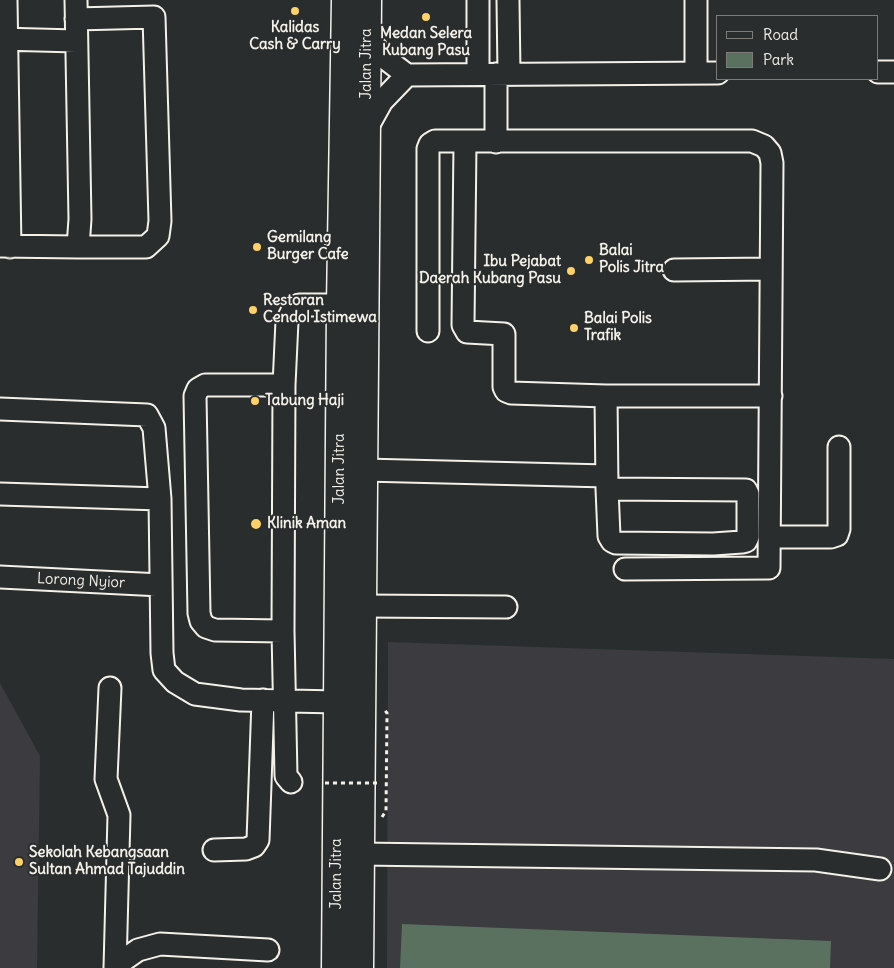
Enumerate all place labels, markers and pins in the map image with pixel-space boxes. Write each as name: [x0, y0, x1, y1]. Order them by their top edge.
marker: Kalidas Cash & Carry: [289, 5, 301, 17]
marker: Medan Selera Kubang Pasu: [420, 11, 432, 23]
place label: Kalidas Cash & Carry: [249, 19, 341, 54]
place label: Medan Selera Kubang Pasu: [380, 25, 472, 60]
place label: Gemilang Burger Cafe: [267, 229, 349, 264]
marker: Gemilang Burger Cafe: [251, 241, 263, 253]
place label: Balai Polis Jitra: [599, 242, 664, 277]
place label: Ibu Pejabat Daerah Kubang Pasu: [419, 253, 561, 288]
marker: Balai Polis Jitra: [583, 254, 595, 266]
marker: Ibu Pejabat Daerah Kubang Pasu: [565, 265, 577, 277]
place label: Restoran Cendol Istimewa: [263, 292, 377, 327]
marker: Restoran Cendol Istimewa: [247, 304, 259, 316]
place label: Balai Polis Trafik: [584, 310, 652, 345]
marker: Balai Polis Trafik: [568, 322, 580, 334]
place label: Tabung Haji: [265, 392, 344, 410]
marker: Tabung Haji: [249, 395, 261, 407]
place label: Klinik Aman: [267, 515, 346, 533]
marker: Klinik Aman: [249, 517, 263, 531]
place label: Sekolah Kebangsaan Sultan Ahmad Tajuddin: [29, 844, 185, 879]
marker: Sekolah Kebangsaan Sultan Ahmad Tajuddin: [13, 856, 25, 868]

